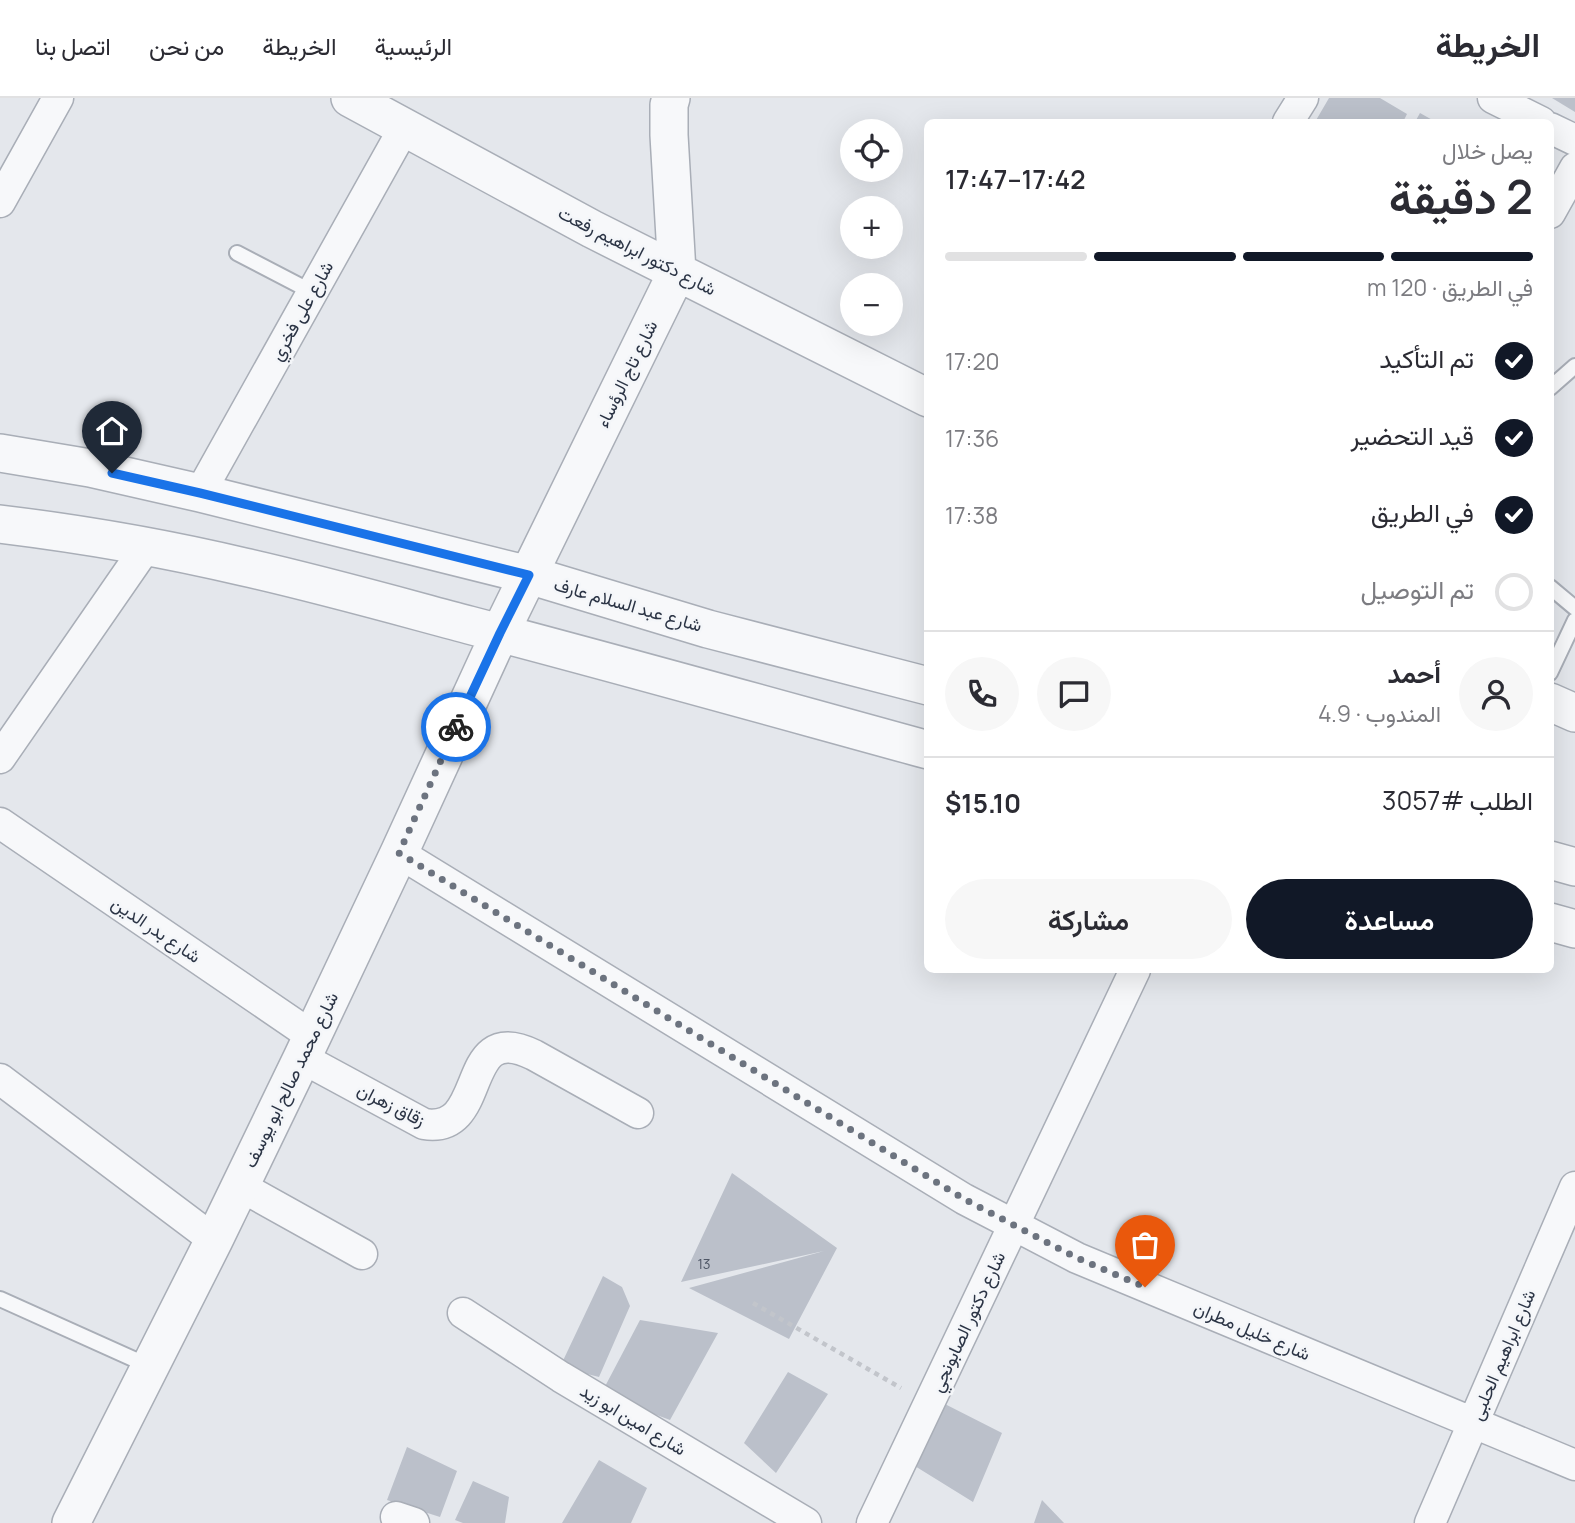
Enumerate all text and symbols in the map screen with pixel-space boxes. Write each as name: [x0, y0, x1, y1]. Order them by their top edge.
text: الخريطة: [1436, 22, 1540, 67]
text: اتصل بنا: [35, 29, 111, 62]
text: من نحن: [149, 29, 224, 62]
text: الخريطة: [262, 29, 337, 62]
text: الرئيسية: [375, 29, 452, 62]
map controls: [840, 119, 903, 336]
button: locate: [840, 119, 903, 182]
text: يصل خلال: [1442, 134, 1533, 166]
text: 17:42–17:47: [945, 161, 1085, 197]
text: 2 دقيقة: [1389, 165, 1533, 228]
button: +: [840, 196, 903, 259]
street label: شارع دكتور ابراهيم رفعت: [554, 200, 720, 301]
street label: شارع على فخري: [264, 256, 342, 367]
text: في الطريق · 120 m: [1367, 271, 1533, 303]
button: −: [840, 273, 903, 336]
street label: شارع تاج الرؤساء: [590, 316, 663, 432]
text: تم التأكيد: [1379, 340, 1474, 376]
icon: check: [1495, 342, 1533, 380]
text: 17:20: [945, 345, 1000, 377]
pin: [82, 401, 142, 473]
icon: home: [93, 412, 131, 450]
text: قيد التحضير: [1350, 417, 1474, 453]
icon: check: [1495, 419, 1533, 457]
text: 17:36: [945, 422, 999, 454]
text: في الطريق: [1371, 494, 1474, 530]
icon: check: [1495, 496, 1533, 534]
text: 17:38: [945, 499, 998, 531]
street label: شارع عبد السلام عارف: [551, 571, 705, 638]
text: تم التوصيل: [1360, 571, 1474, 607]
text: أحمد: [1388, 655, 1441, 691]
button: phone: [945, 657, 1019, 731]
button: chat: [1037, 657, 1111, 731]
button: person: [1459, 657, 1533, 731]
courier: [421, 692, 491, 762]
text: المندوب · 4.9: [1318, 697, 1441, 729]
icon: bike: [437, 708, 475, 746]
text: الطلب #3057: [1382, 782, 1533, 818]
text: $15.10: [945, 785, 1021, 821]
button: مشاركة: [945, 879, 1232, 959]
button: مساعدة: [1246, 879, 1533, 959]
street label: شارع بدر الدين: [107, 891, 206, 969]
street label: شارع محمد صالح ابو يوسف: [237, 988, 344, 1172]
street label: زقاق زهران: [353, 1077, 430, 1131]
pin: [1115, 1215, 1175, 1287]
icon: bag: [1126, 1226, 1164, 1264]
street label: شارع دكتور الصابونجي: [924, 1247, 1014, 1397]
house number: 13: [697, 1254, 711, 1273]
street label: شارع ابراهيم الحلبى: [1464, 1285, 1541, 1424]
street label: شارع خليل مطران: [1190, 1295, 1314, 1366]
street label: شارع امين ابو زيد: [576, 1378, 691, 1461]

